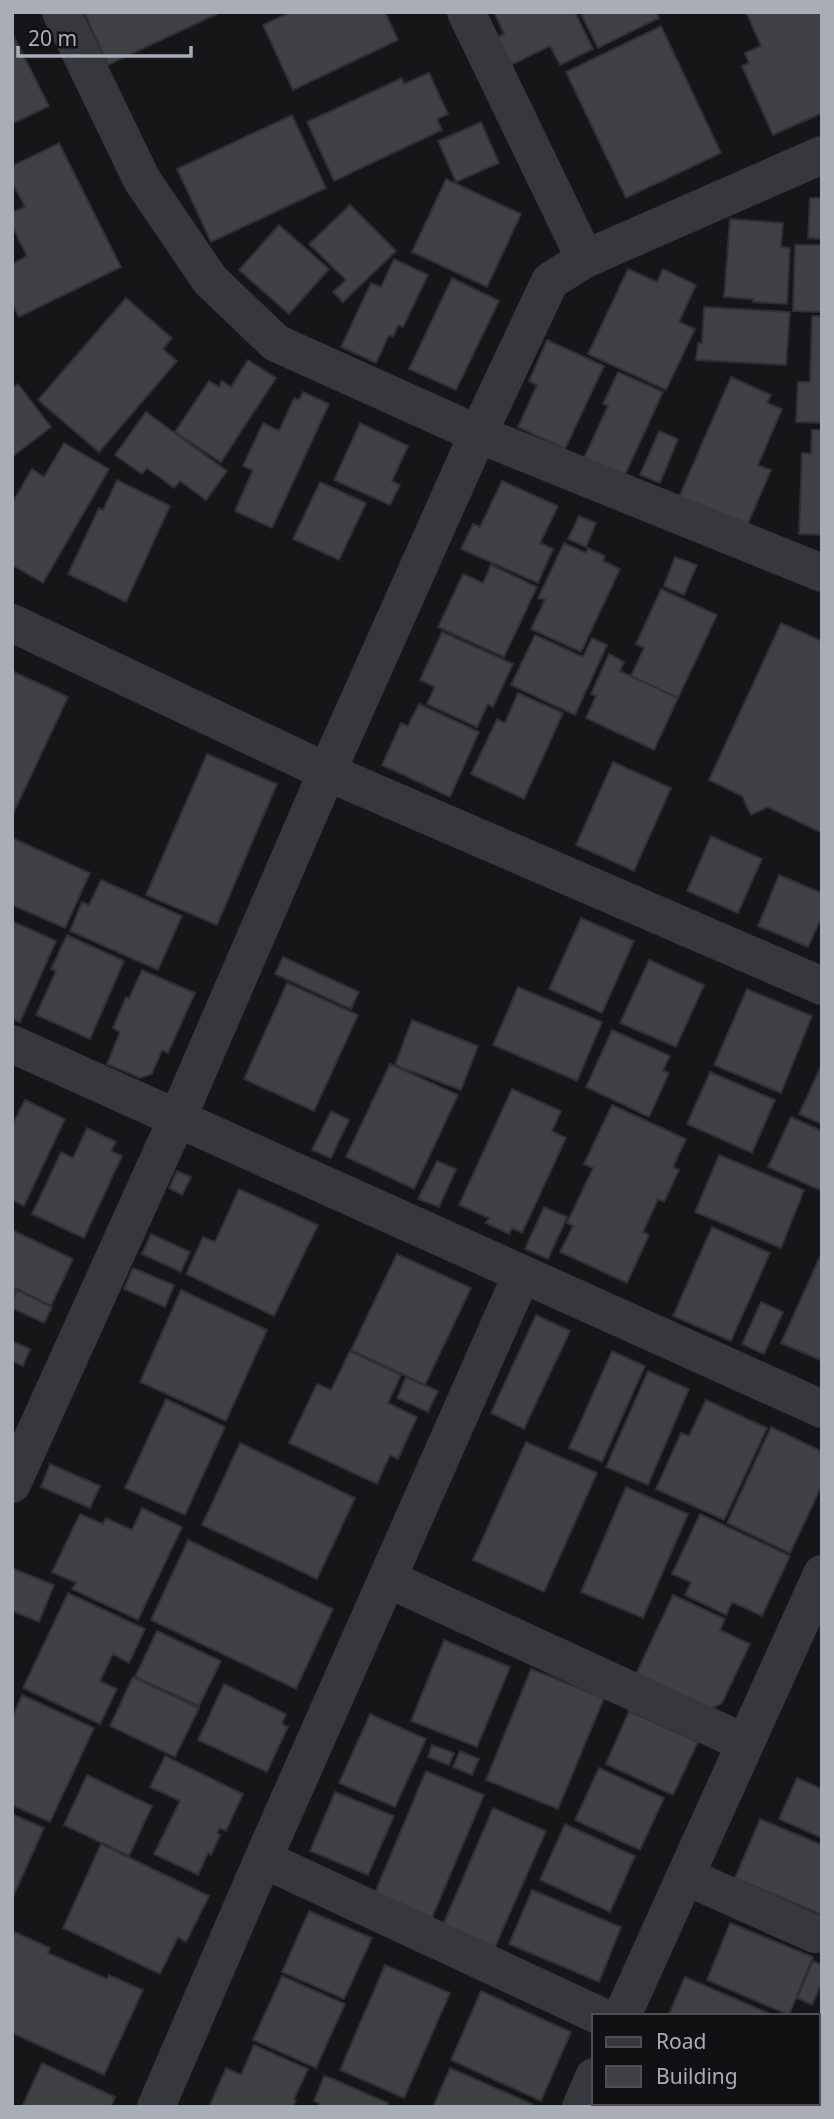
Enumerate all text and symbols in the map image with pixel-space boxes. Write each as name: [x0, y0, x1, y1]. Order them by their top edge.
scale bar: [18, 14, 191, 58]
text: 20 m: [28, 24, 77, 52]
legend: [592, 2014, 820, 2105]
text: Road: [656, 2027, 706, 2055]
text: Building: [656, 2062, 738, 2090]

